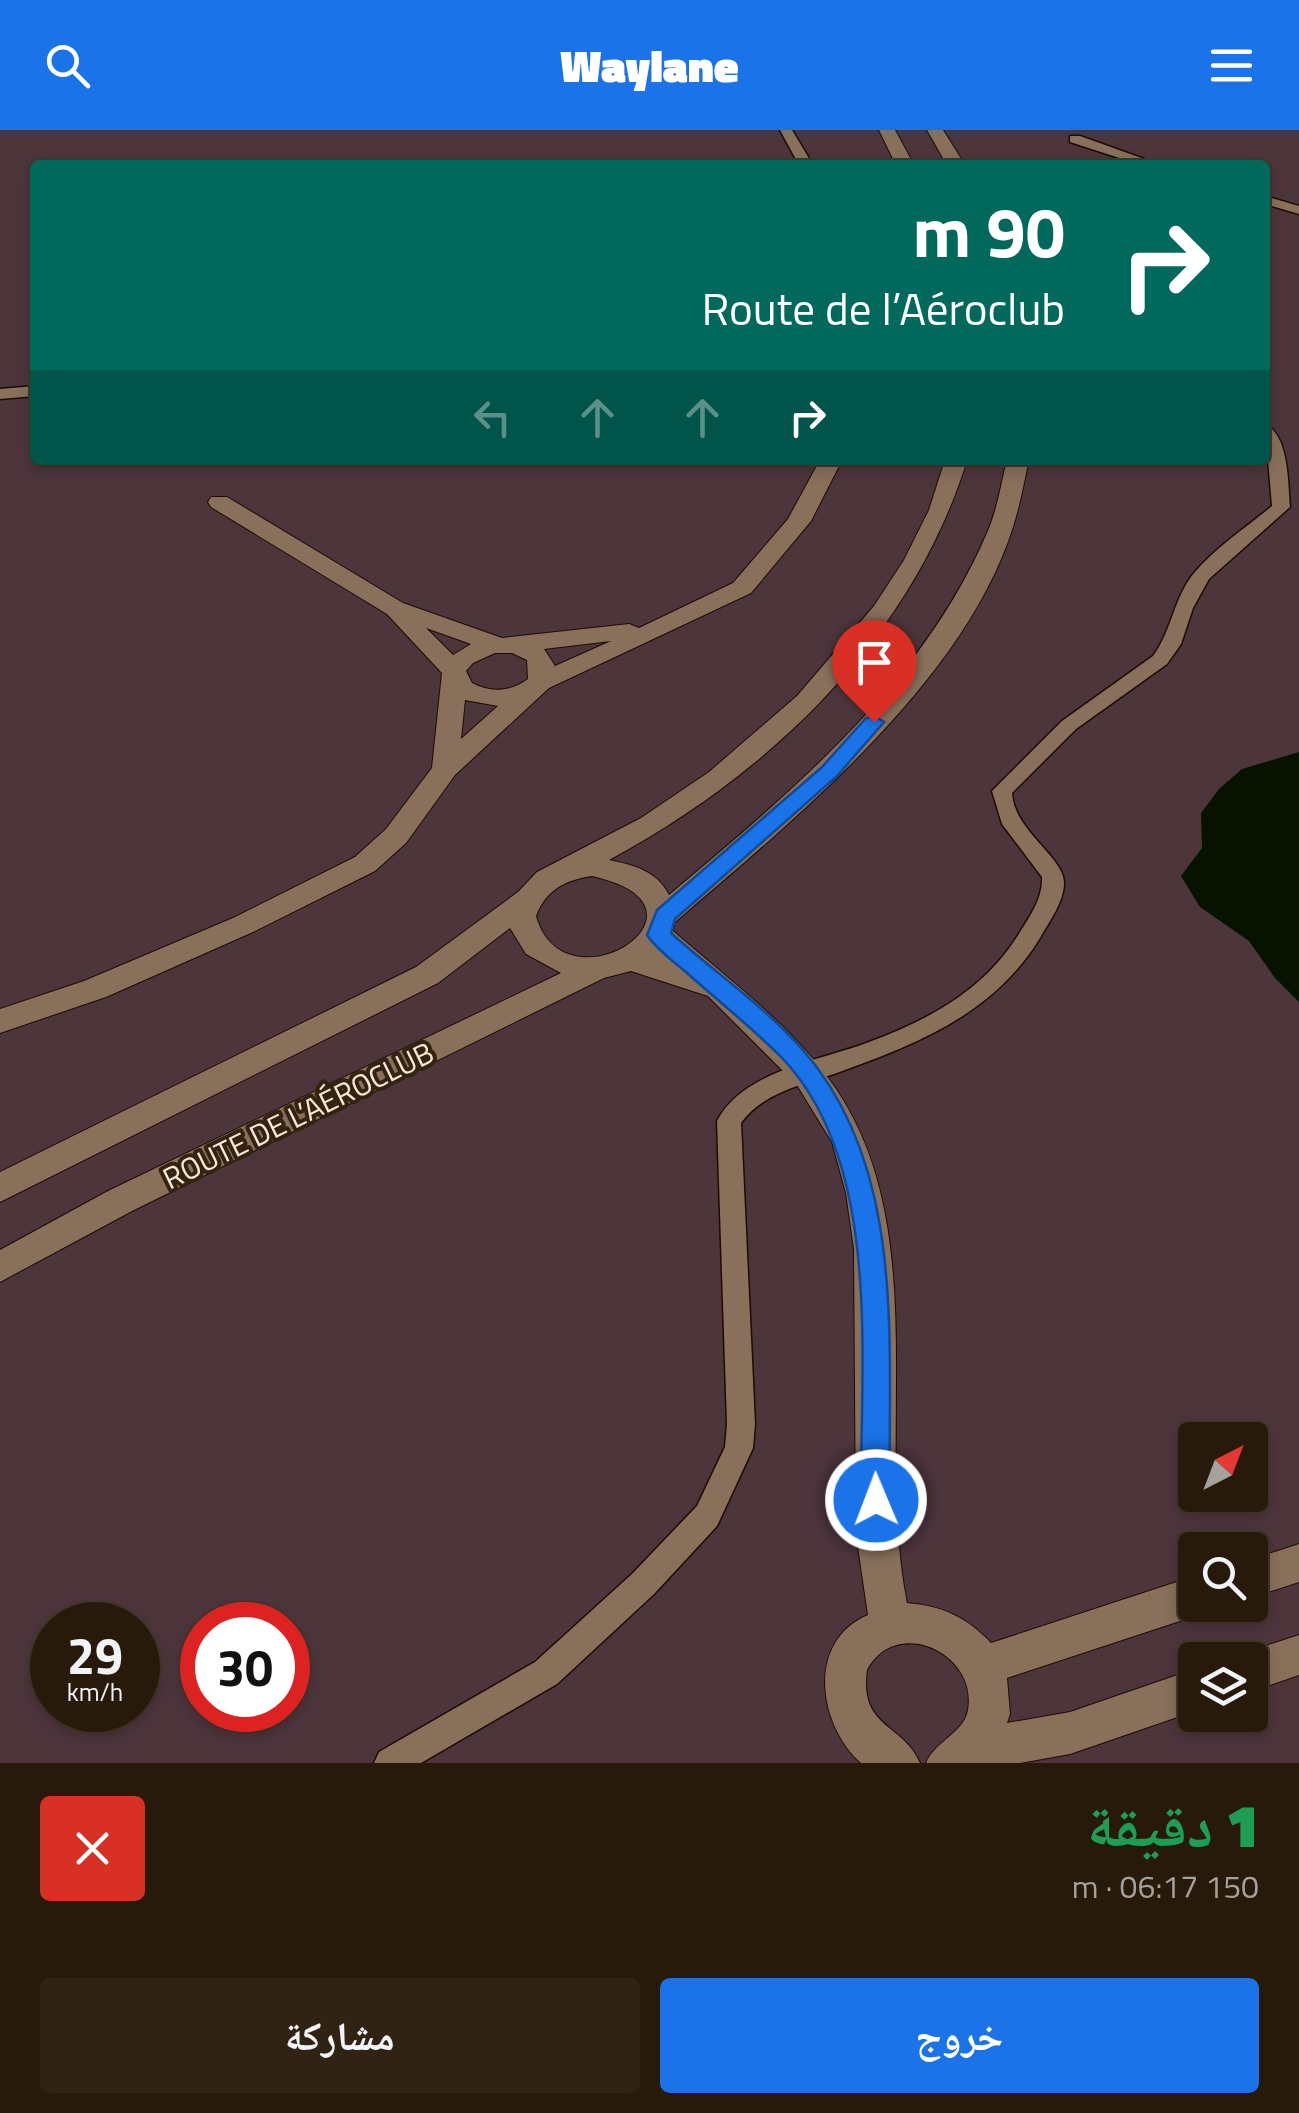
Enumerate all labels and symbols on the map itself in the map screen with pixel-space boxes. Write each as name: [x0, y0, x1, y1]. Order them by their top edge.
pin: [832, 620, 917, 723]
street label: ROUTE DE L’AÉROCLUB: [155, 1029, 441, 1201]
north arrow: [1178, 1422, 1268, 1512]
position arrow: [824, 1448, 928, 1552]
speed limit sign: 30: [180, 1602, 310, 1732]

